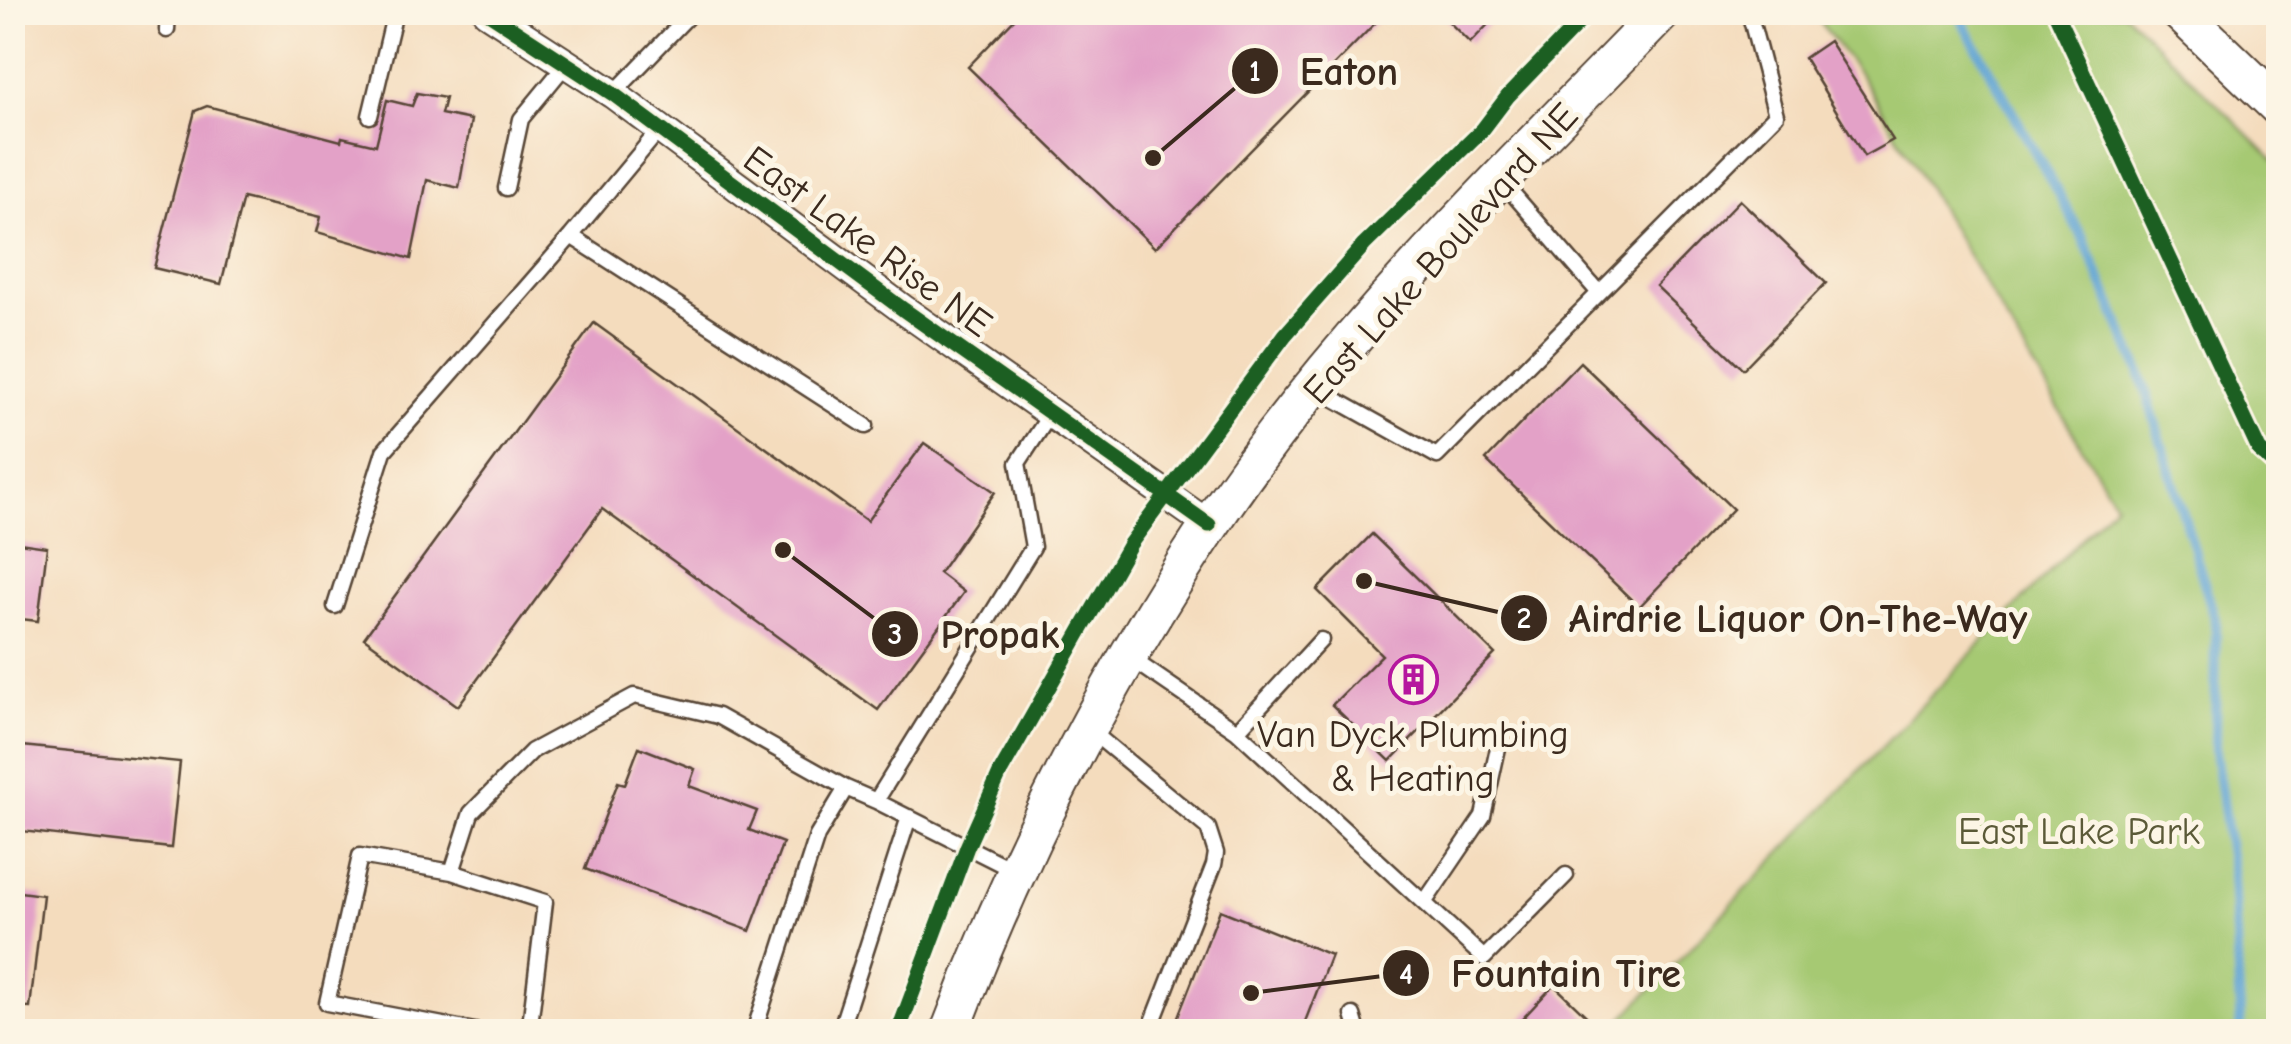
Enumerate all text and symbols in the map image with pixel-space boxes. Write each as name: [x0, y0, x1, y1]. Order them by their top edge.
callout: Eaton: [1230, 36, 1418, 106]
text: Eaton: [1300, 49, 1398, 95]
text: 1: [1249, 54, 1261, 89]
street label: East Lake Boulevard NE: [1294, 94, 1587, 413]
street label: East Lake Rise NE: [735, 137, 1000, 347]
callout: Airdrie Liquor On-The-Way: [1499, 583, 2048, 653]
text: Airdrie Liquor On-The-Way: [1569, 596, 2028, 642]
callout: Propak: [870, 599, 1079, 669]
text: 2: [1517, 601, 1531, 636]
text: Propak: [941, 612, 1060, 658]
text: 3: [888, 617, 902, 652]
building icon: Van Dyck Plumbing & Heating: [1387, 654, 1439, 706]
place label: Van Dyck Plumbing & Heating: [1257, 713, 1569, 801]
park label: East Lake Park: [1958, 810, 2201, 854]
callout: Fountain Tire: [1381, 938, 1701, 1008]
text: Fountain Tire: [1451, 951, 1681, 997]
text: 4: [1399, 957, 1413, 992]

